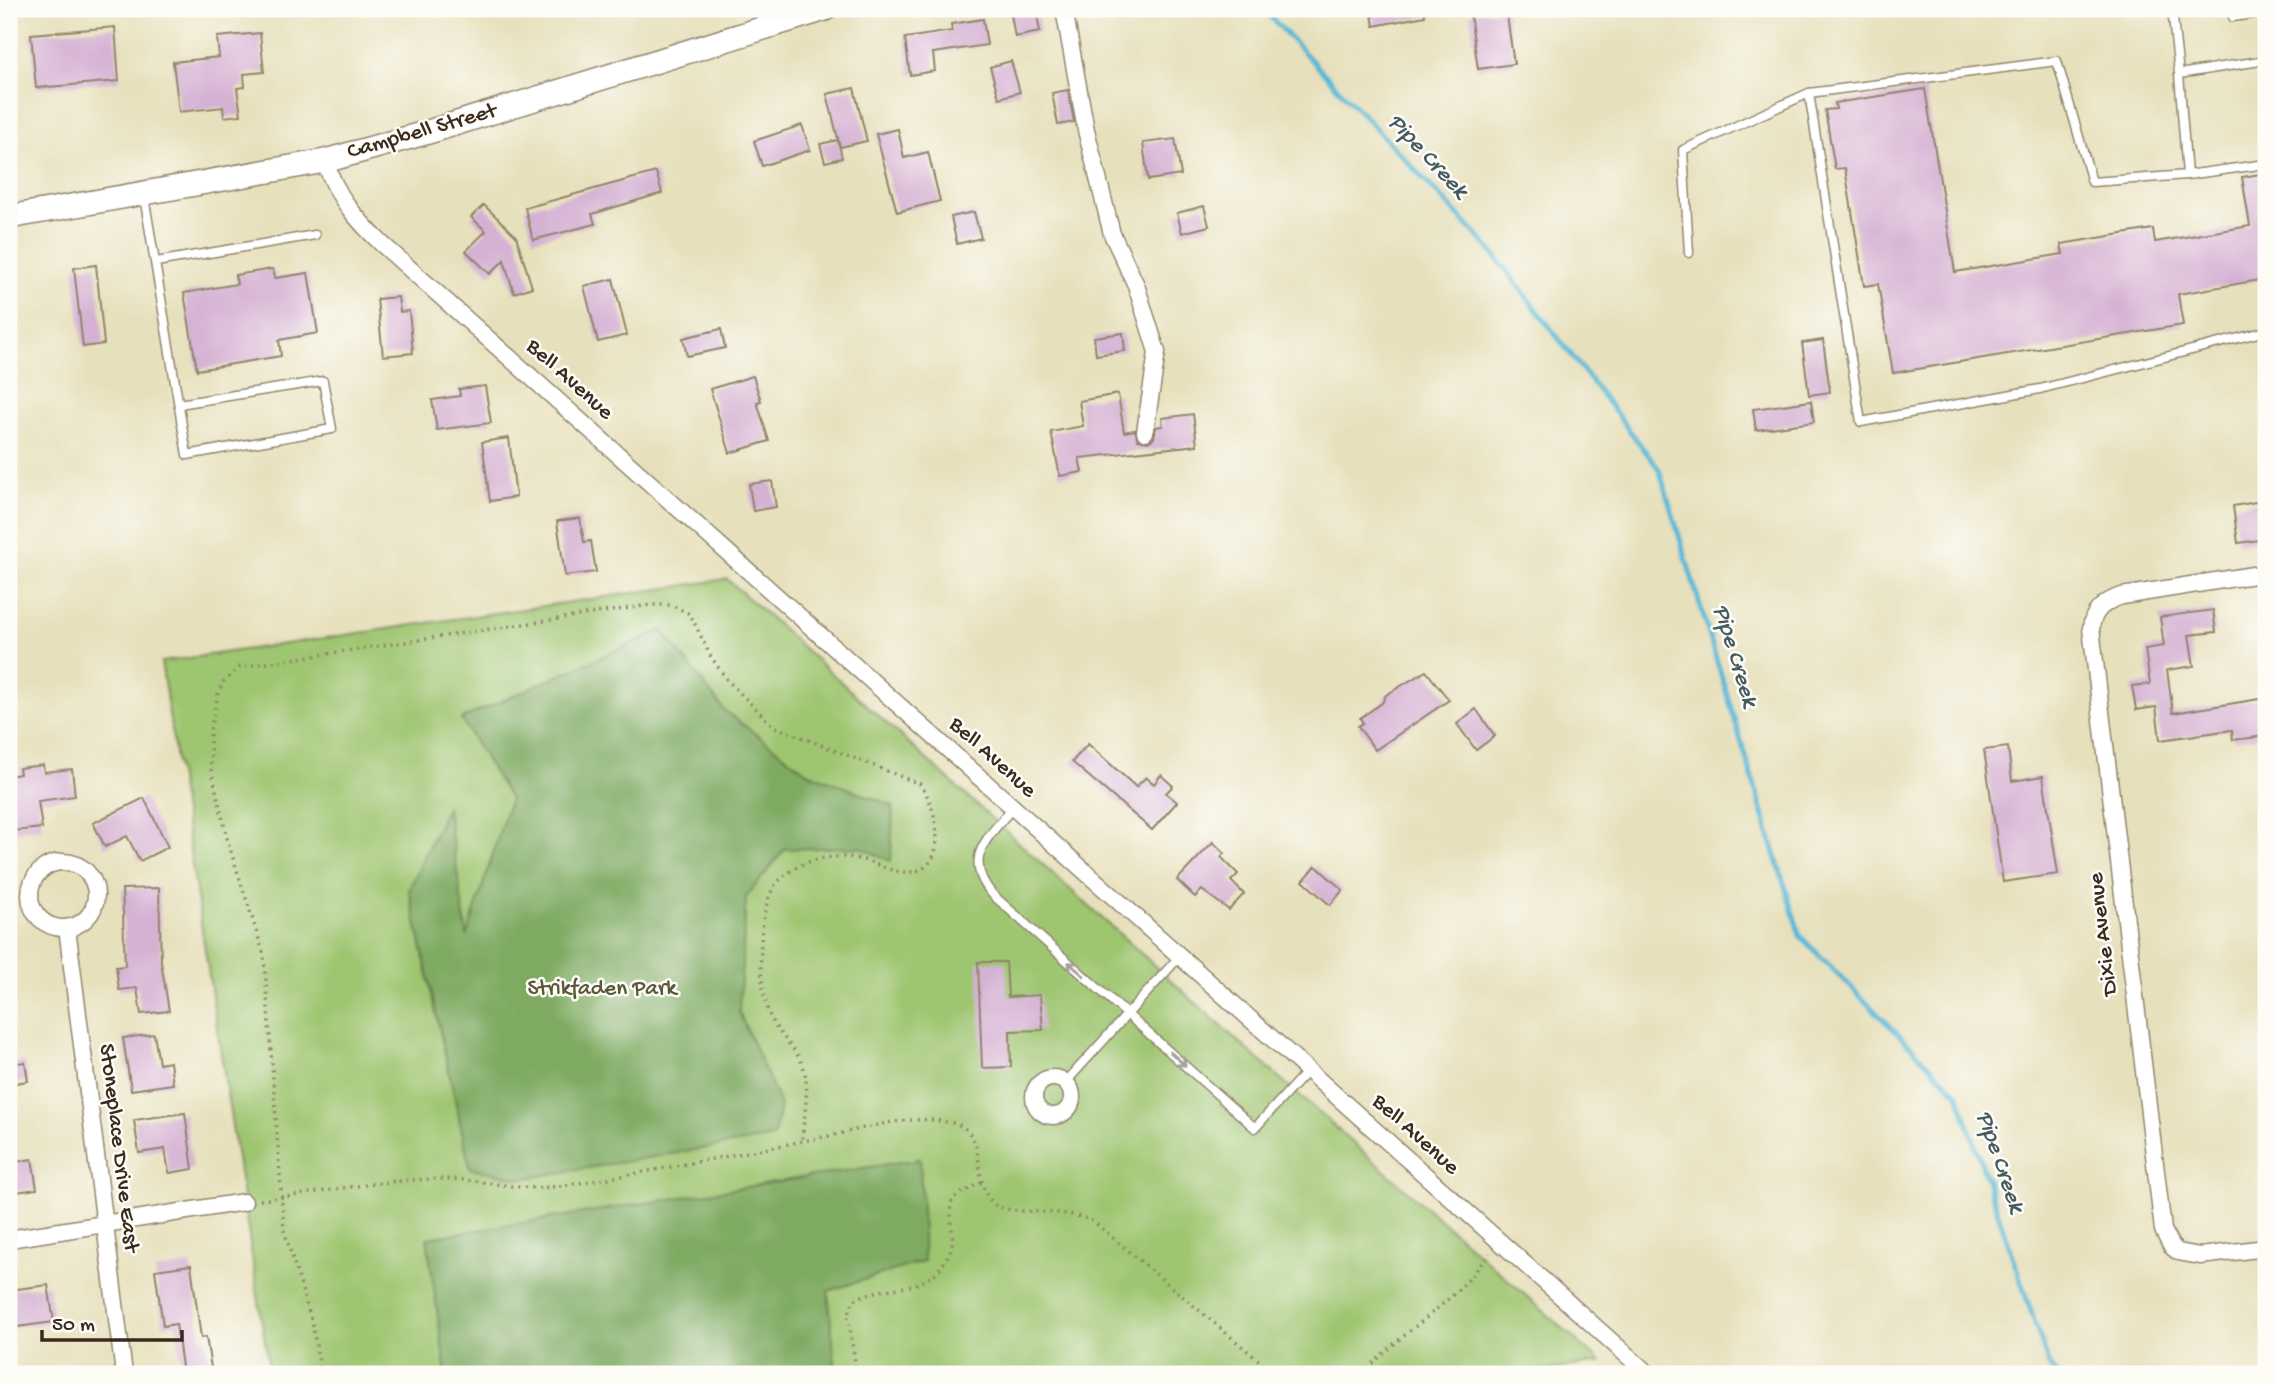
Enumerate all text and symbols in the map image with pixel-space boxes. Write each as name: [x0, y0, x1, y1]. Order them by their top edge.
street label: Campbell Street: [344, 97, 501, 166]
water label: Pipe Creek: [1380, 109, 1475, 207]
street label: Bell Avenue: [519, 333, 619, 427]
water label: Pipe Creek: [1705, 601, 1764, 713]
street label: Bell Avenue: [942, 711, 1042, 805]
street label: Dixie Avenue: [2083, 870, 2125, 999]
one-way arrow: [1067, 961, 1085, 977]
park label: Strikfaden Park: [528, 976, 679, 1003]
street label: Stoneplace Drive East: [92, 1042, 144, 1255]
one-way arrow: [1169, 1051, 1186, 1068]
street label: Bell Avenue: [1365, 1088, 1465, 1182]
water label: Pipe Creek: [1968, 1107, 2031, 1219]
scale bar: [42, 1299, 182, 1343]
text: 50 m: [52, 1314, 95, 1339]

